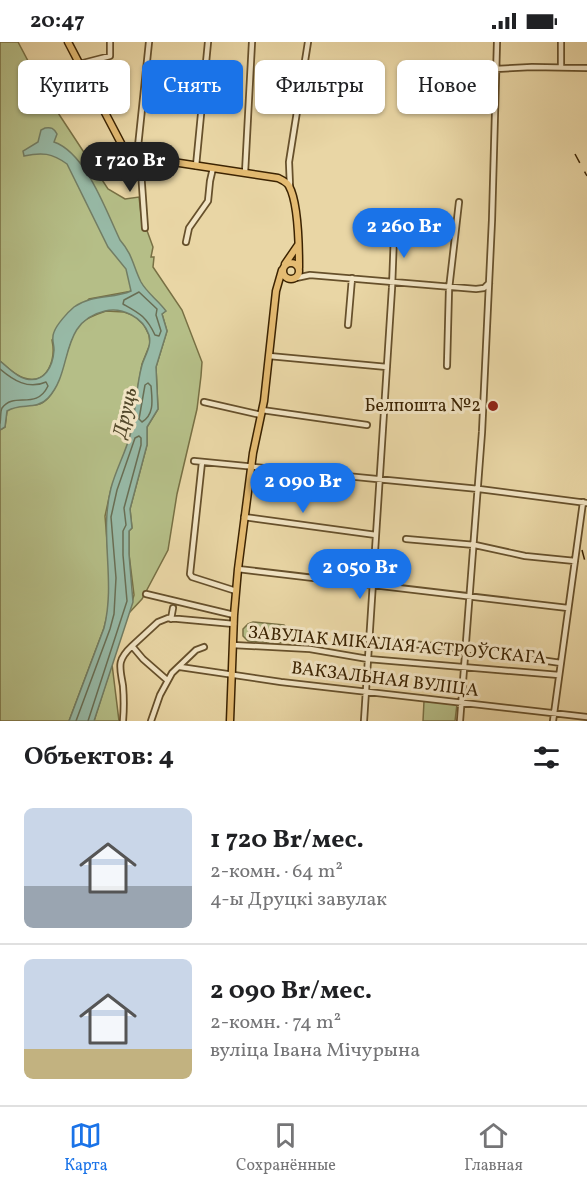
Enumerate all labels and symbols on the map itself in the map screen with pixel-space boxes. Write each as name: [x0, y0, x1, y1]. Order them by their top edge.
pin: 1 720 Br: [68, 142, 192, 193]
pin: 2 260 Br: [342, 208, 466, 259]
water label: Друць: [106, 385, 145, 443]
place label: Белпошта №2: [364, 394, 481, 419]
marker: Белпошта №2: [486, 399, 500, 413]
pin: 2 090 Br: [241, 463, 365, 514]
pin: 2 050 Br: [298, 549, 422, 600]
street label: ЗАВУЛАК МІКАЛАЯ АСТРОЎСКАГА: [247, 621, 547, 672]
street label: ВАКЗАЛЬНАЯ ВУЛІЦА: [290, 656, 480, 704]

